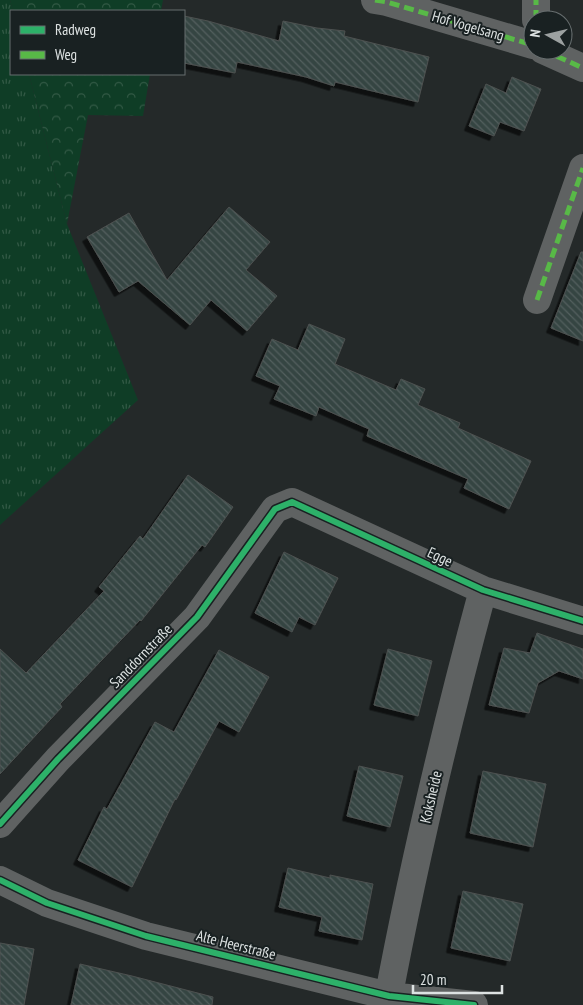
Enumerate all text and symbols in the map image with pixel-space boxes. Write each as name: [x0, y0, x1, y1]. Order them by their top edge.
street label: Hof Vogelsang: [430, 6, 506, 45]
legend: [10, 10, 185, 75]
north arrow: [523, 10, 573, 60]
text: Radweg: [55, 20, 96, 39]
text: N: [526, 28, 545, 38]
text: Weg: [55, 45, 77, 64]
street label: Egge: [425, 543, 456, 571]
street label: Sanddornstraße: [105, 620, 176, 692]
street label: Koksheide: [415, 769, 446, 825]
street label: Alte Heerstraße: [194, 925, 278, 964]
scale bar: [413, 962, 502, 994]
text: 20 m: [420, 970, 446, 989]

